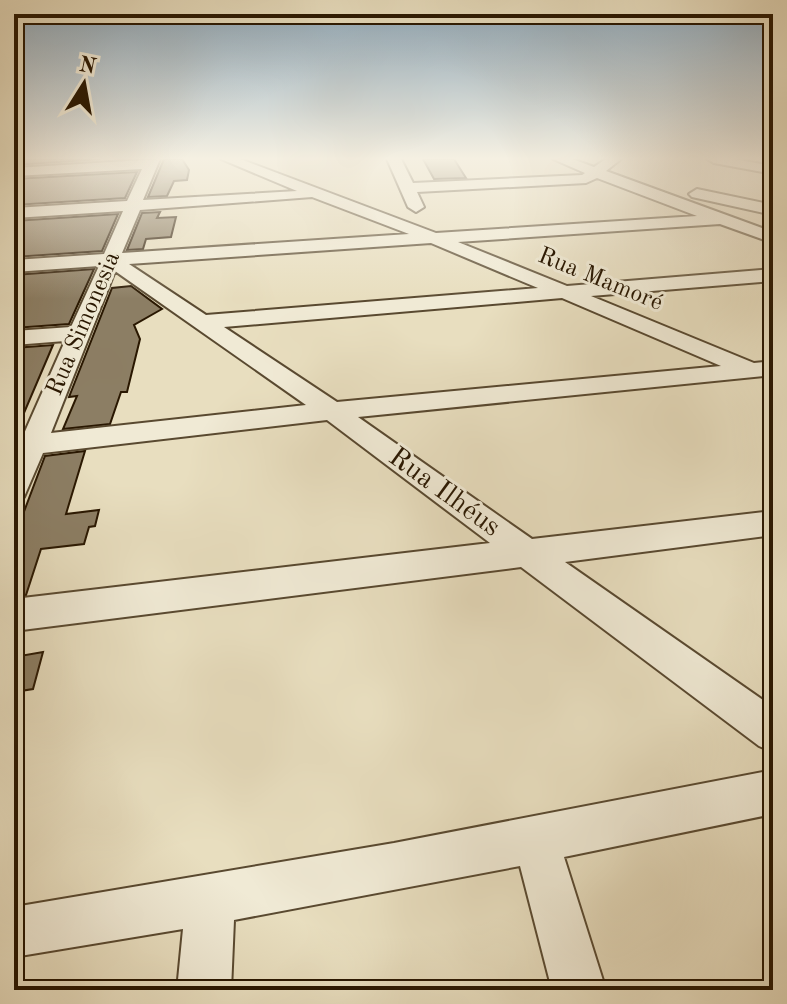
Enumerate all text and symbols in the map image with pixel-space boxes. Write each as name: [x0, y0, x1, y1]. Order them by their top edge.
north arrow: [44, 44, 124, 124]
text: N: [77, 54, 98, 79]
street label: Rua Mamoré: [534, 244, 666, 316]
street label: Rua Simonesia: [43, 248, 125, 399]
street label: Rua Ilhéus: [383, 443, 505, 543]

